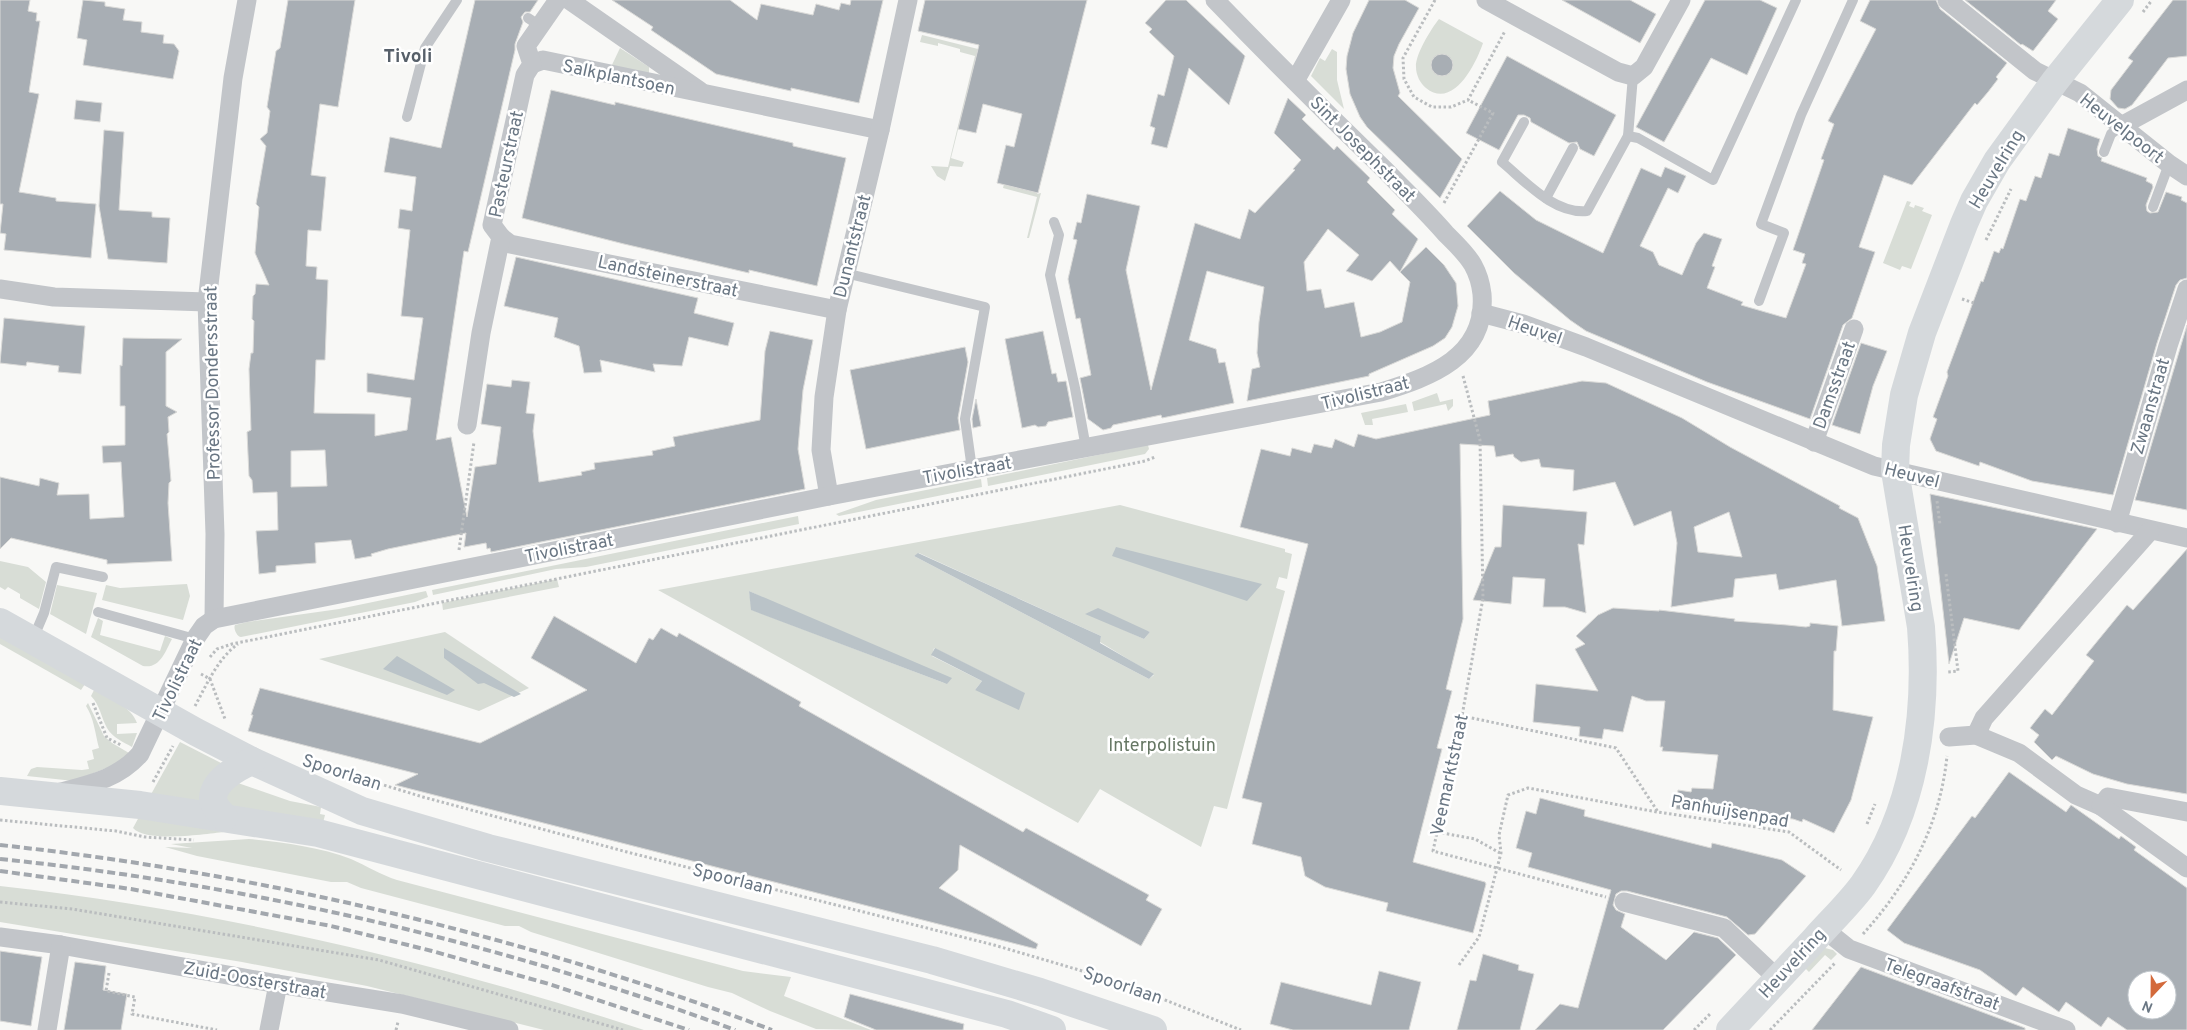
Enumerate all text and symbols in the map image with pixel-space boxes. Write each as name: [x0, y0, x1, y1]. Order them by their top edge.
district label: Tivoli: [384, 45, 432, 69]
street label: Salkplantsoen: [560, 55, 677, 102]
street label: Heuvelpoort: [2074, 89, 2168, 169]
street label: Sint Josephstraat: [1304, 92, 1420, 208]
street label: Pasteurstraat: [485, 109, 530, 220]
street label: Heuvelring: [1965, 126, 2030, 213]
street label: Dunantstraat: [830, 192, 877, 300]
street label: Landsteinerstraat: [595, 251, 740, 304]
street label: Professor Dondersstraat: [200, 285, 227, 481]
street label: Heuvel: [1504, 311, 1565, 351]
street label: Damsstraat: [1809, 338, 1862, 433]
street label: Zwaanstraat: [2127, 355, 2176, 457]
street label: Tivolistraat: [1319, 372, 1412, 417]
street label: Tivolistraat: [921, 452, 1014, 491]
street label: Heuvel: [1882, 459, 1942, 494]
street label: Heuvelring: [1891, 523, 1928, 614]
street label: Tivolistraat: [523, 530, 616, 569]
street label: Tivolistraat: [148, 635, 208, 726]
street label: Veemarktstraat: [1426, 712, 1475, 839]
park label: Interpolistuin: [1108, 735, 1216, 758]
street label: Spoorlaan: [299, 750, 384, 797]
street label: Panhuijsenpad: [1669, 791, 1791, 834]
street label: Spoorlaan: [690, 859, 775, 902]
street label: Heuvelring: [1755, 924, 1832, 1004]
street label: Telegraafstraat: [1881, 954, 2002, 1017]
street label: Zuid-Oosterstraat: [182, 958, 328, 1005]
street label: Spoorlaan: [1080, 962, 1165, 1011]
north arrow: [2127, 970, 2177, 1020]
text: N: [2140, 996, 2156, 1015]

